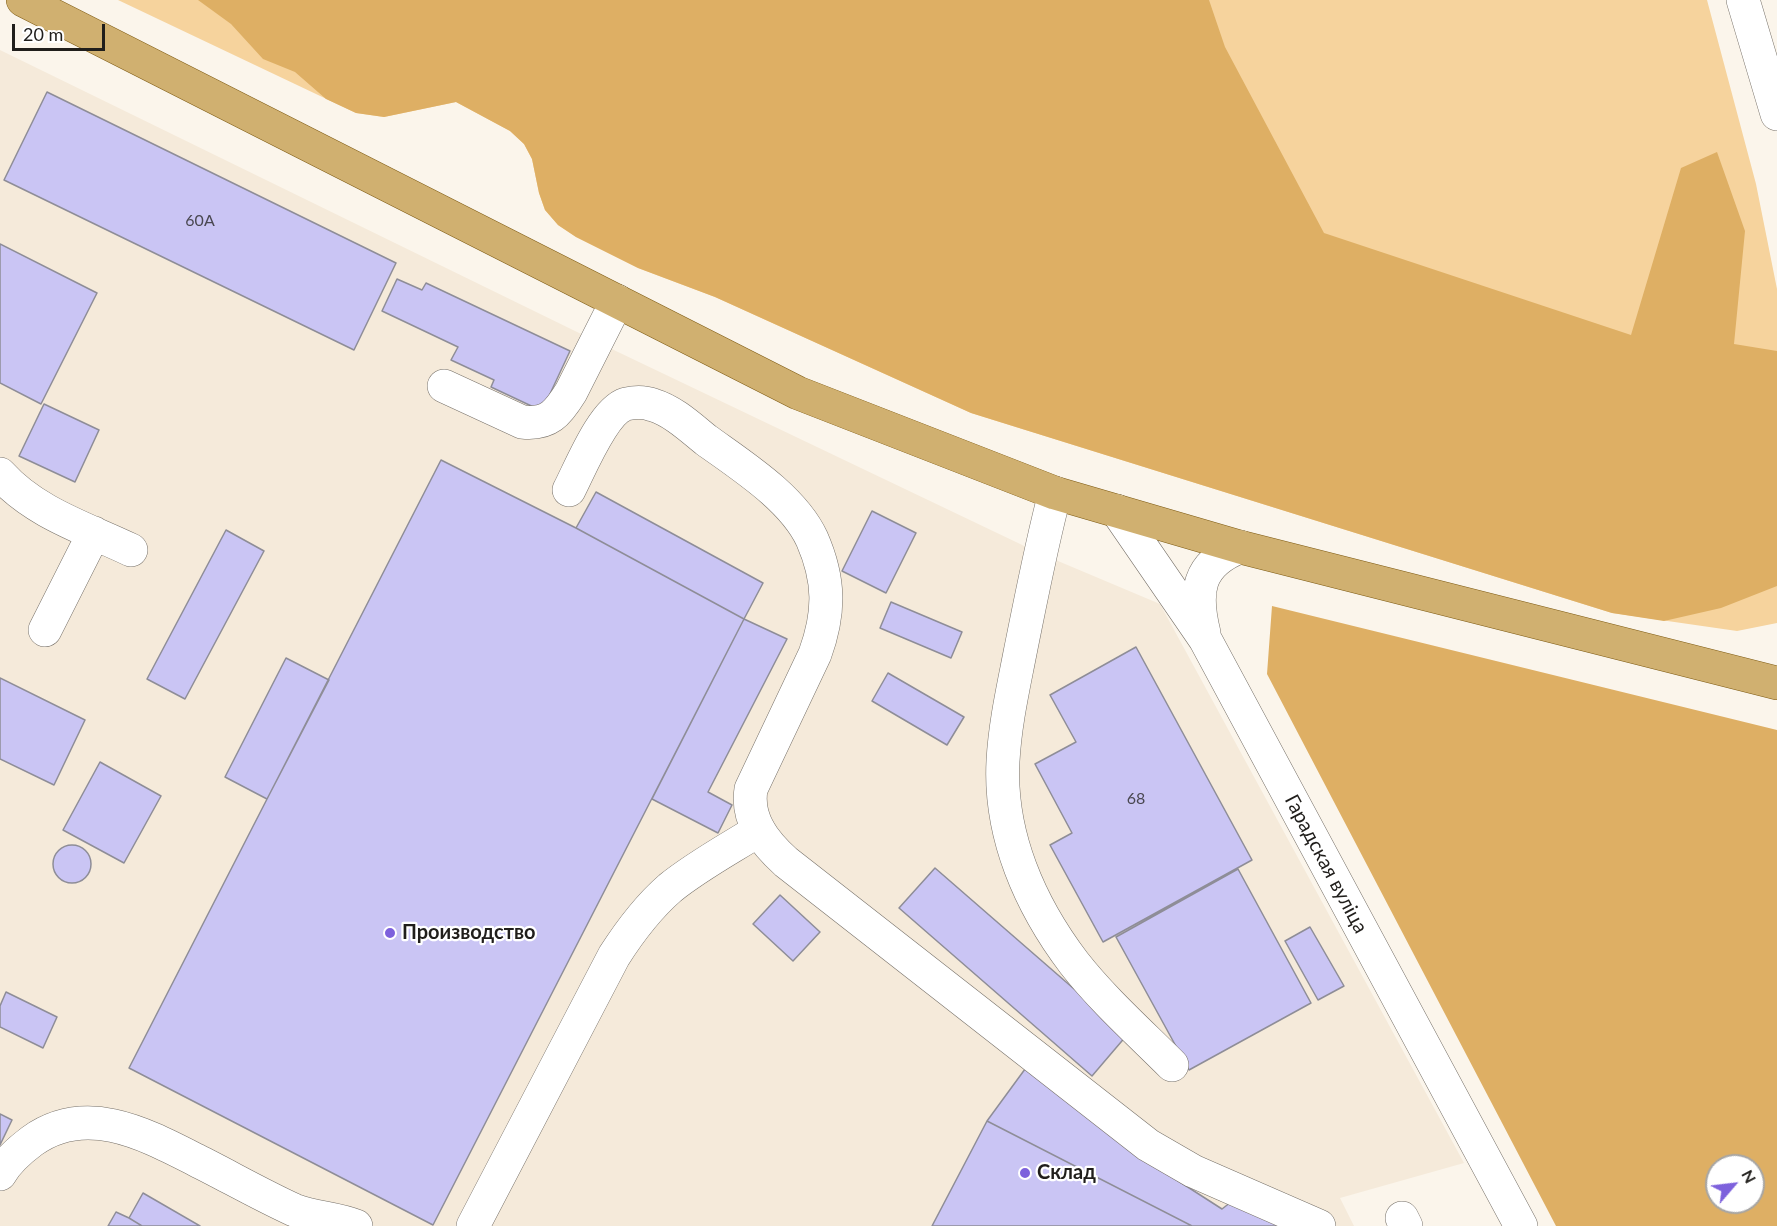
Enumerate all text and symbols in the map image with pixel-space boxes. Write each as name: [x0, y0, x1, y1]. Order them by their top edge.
scale bar: [15, 12, 108, 50]
text: 20 m: [23, 23, 63, 45]
house number: 60А: [185, 211, 215, 231]
house number: 68: [1127, 789, 1145, 809]
street label: Гарадская вуліца: [1279, 791, 1373, 937]
place label: Производство: [402, 921, 535, 945]
marker: Производство: [383, 926, 397, 940]
north arrow: [1705, 1154, 1765, 1214]
place label: Склад: [1037, 1161, 1096, 1185]
marker: Склад: [1018, 1166, 1032, 1180]
text: N: [1738, 1166, 1761, 1186]

